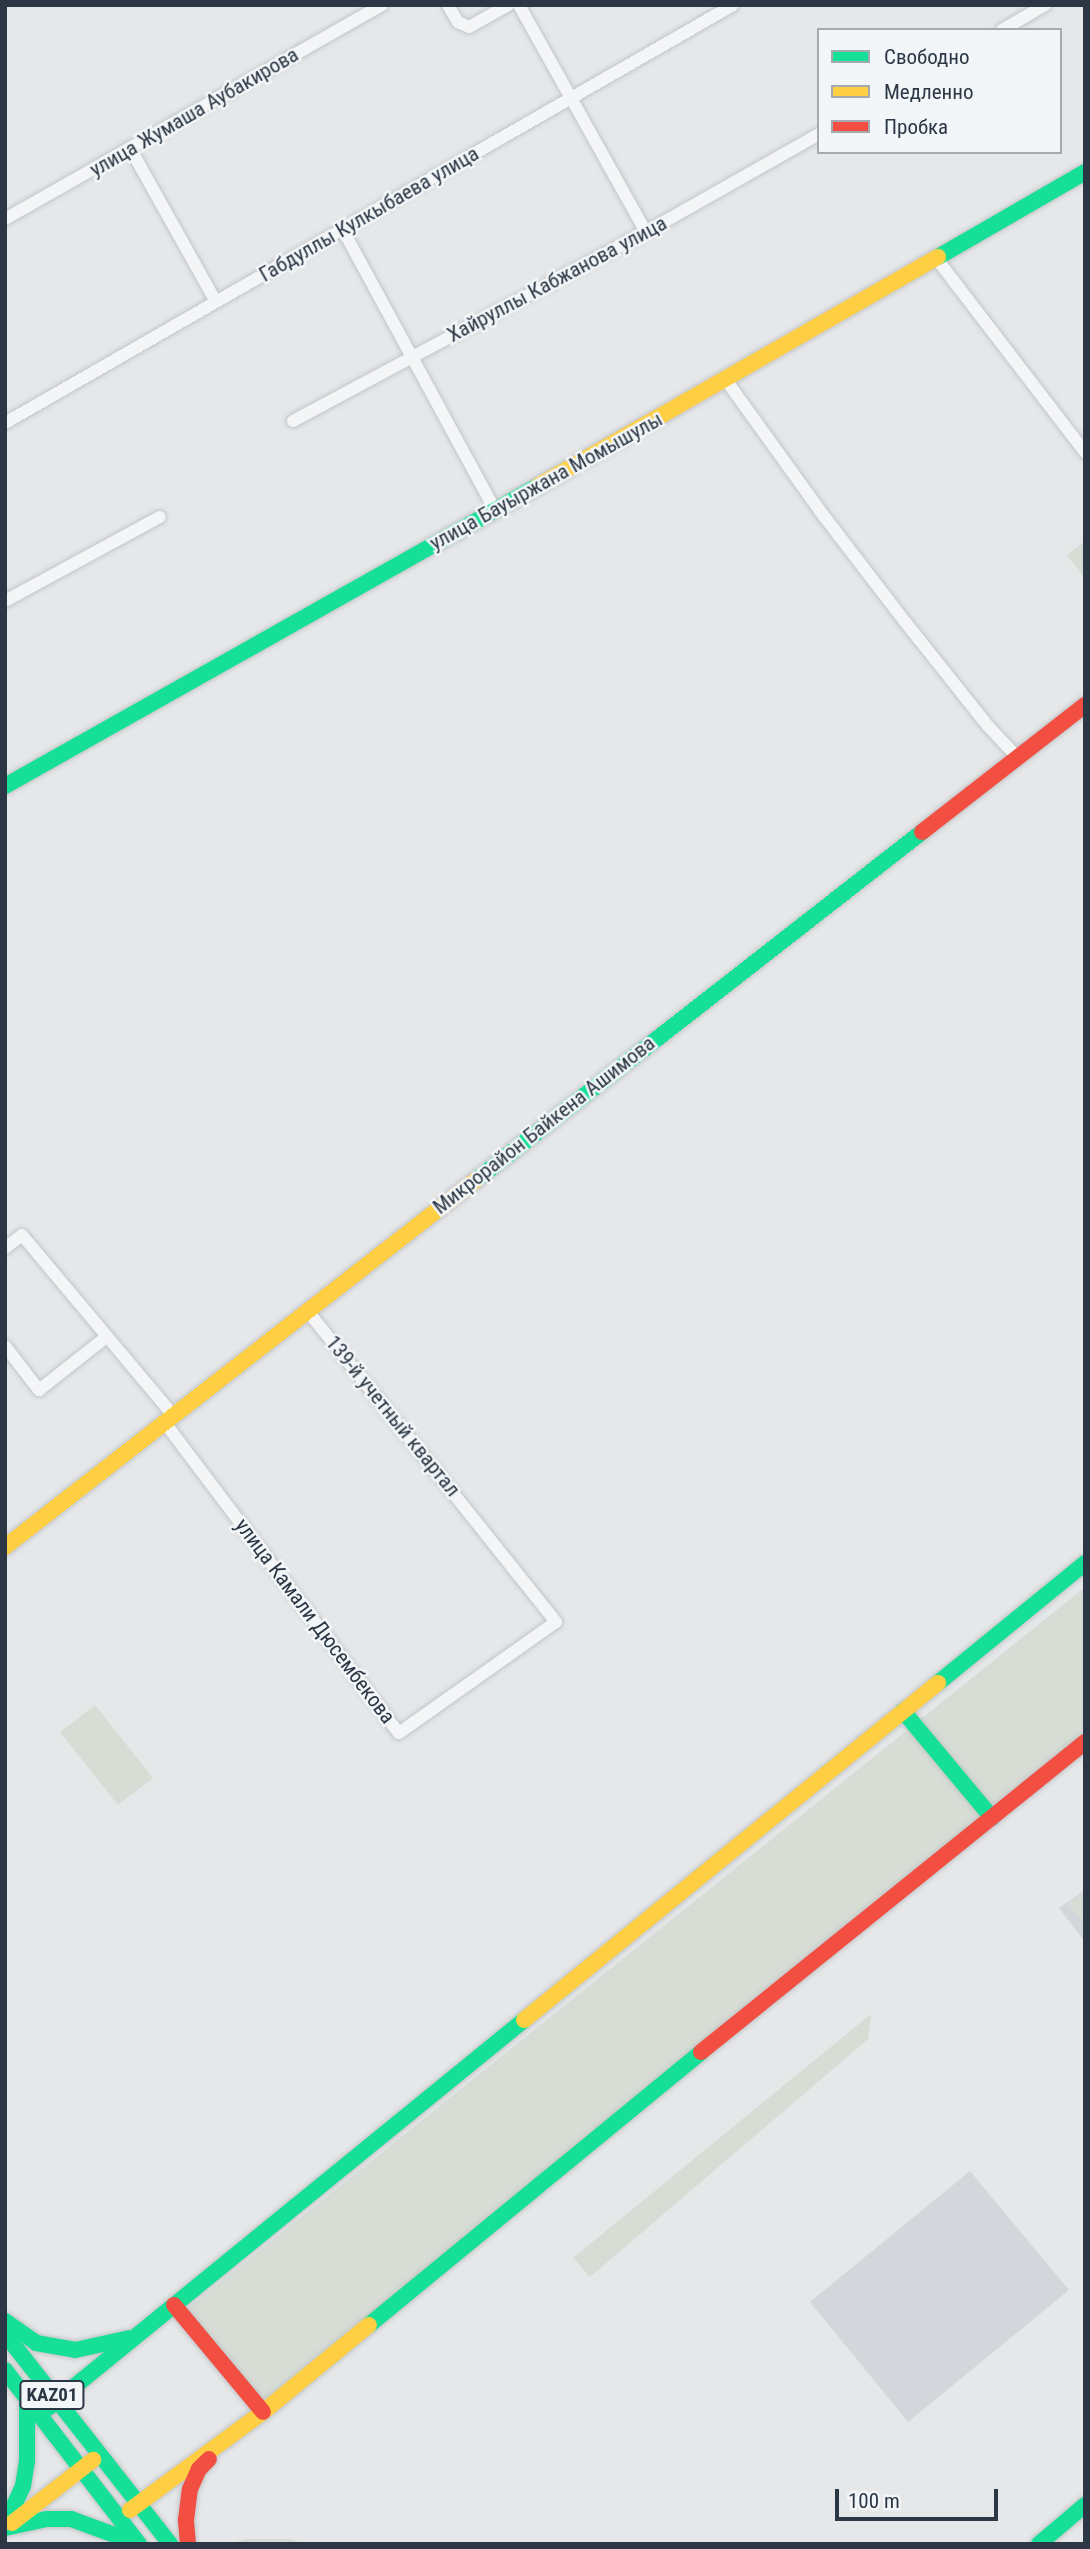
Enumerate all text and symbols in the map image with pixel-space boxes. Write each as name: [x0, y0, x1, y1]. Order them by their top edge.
legend: [817, 28, 1062, 154]
street label: улица Жумаша Аубакирова: [85, 42, 303, 182]
text: Свободно: [884, 45, 970, 69]
text: Медленно: [884, 80, 973, 104]
text: Пробка: [884, 115, 948, 139]
street label: Габдуллы Кулкыбаева улица: [255, 141, 483, 287]
street label: Хайруллы Кабжанова улица: [443, 210, 671, 348]
street label: улица Бауыржана Момышулы: [425, 406, 667, 556]
street label: Микрорайон Байкена Ашимова: [428, 1031, 660, 1219]
street label: 139-й учетный квартал: [320, 1331, 466, 1501]
street label: улица Камали Дюсембекова: [230, 1514, 400, 1728]
road number: KАZ01: [19, 2380, 85, 2410]
scale bar: [838, 2476, 1001, 2520]
text: 100 m: [848, 2489, 900, 2513]

